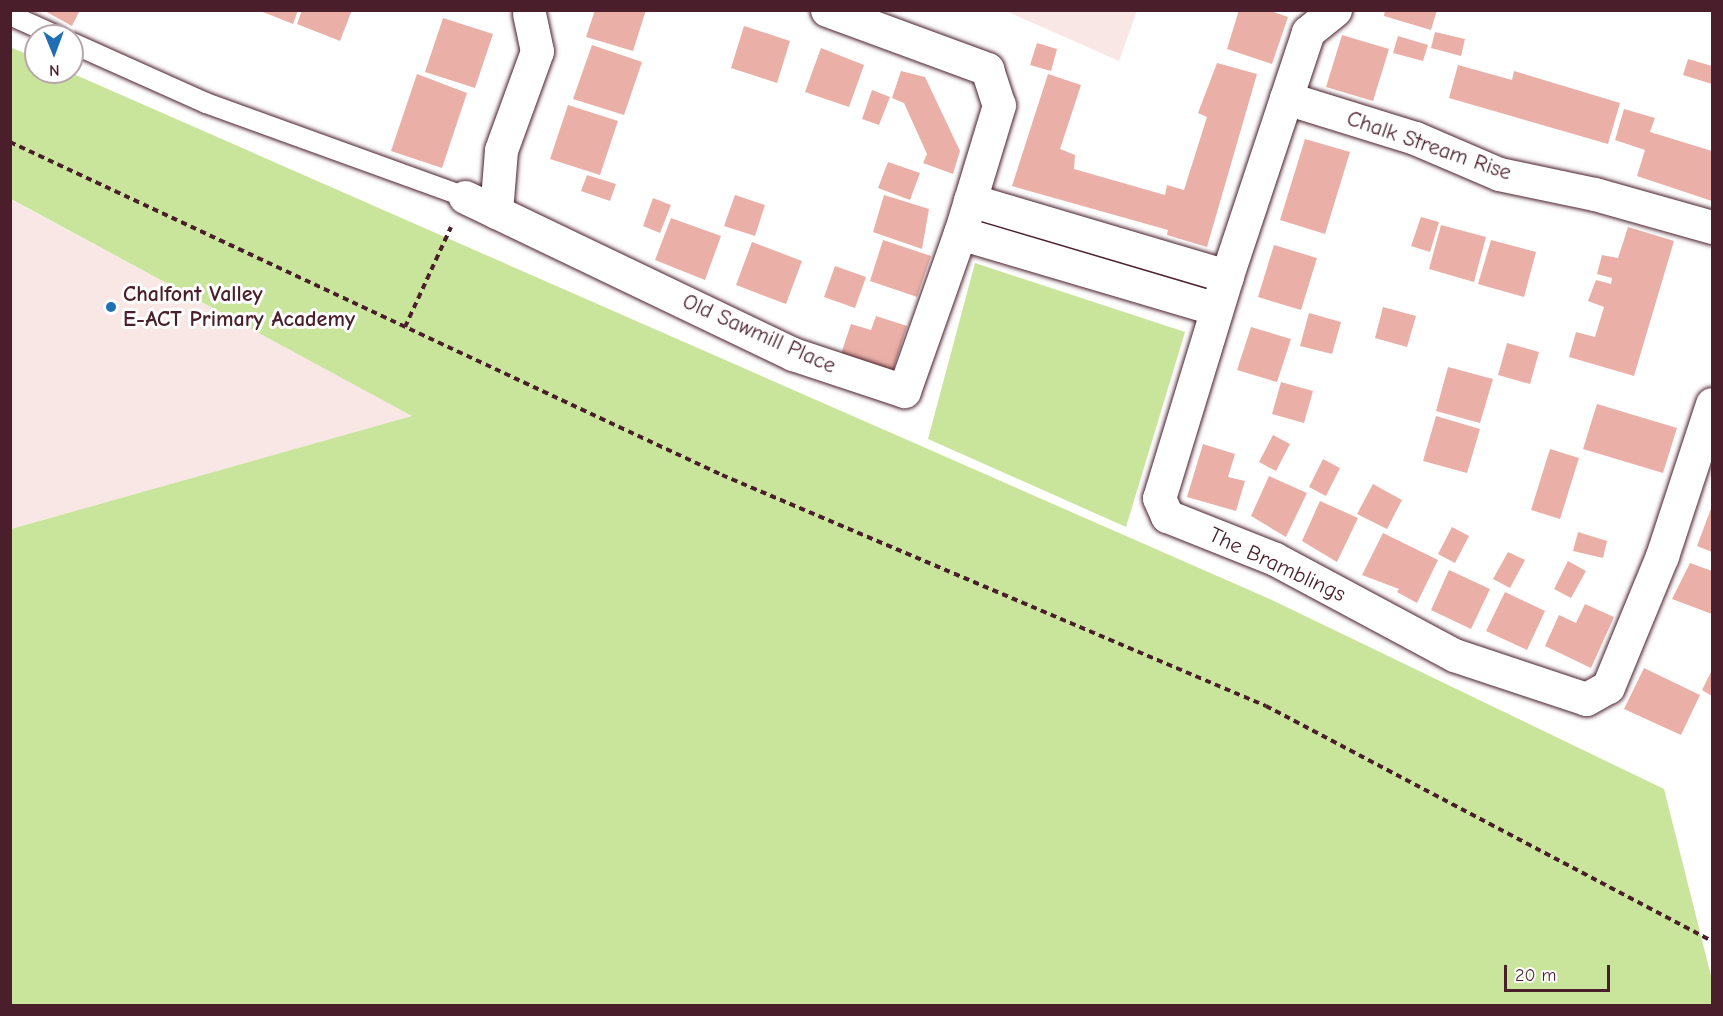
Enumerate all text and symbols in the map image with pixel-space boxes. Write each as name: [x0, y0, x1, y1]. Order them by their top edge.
north arrow: [24, 24, 84, 84]
text: N: [49, 61, 60, 79]
street label: Chalk Stream Rise: [1343, 105, 1515, 187]
place label: Chalfont Valley E-ACT Primary Academy: [123, 281, 355, 332]
street label: Old Sawmill Place: [678, 288, 840, 380]
marker: Chalfont Valley E-ACT Primary Academy: [104, 300, 118, 314]
street label: The Bramblings: [1204, 522, 1350, 608]
scale bar: [1507, 953, 1614, 991]
text: 20 m: [1515, 965, 1556, 986]

